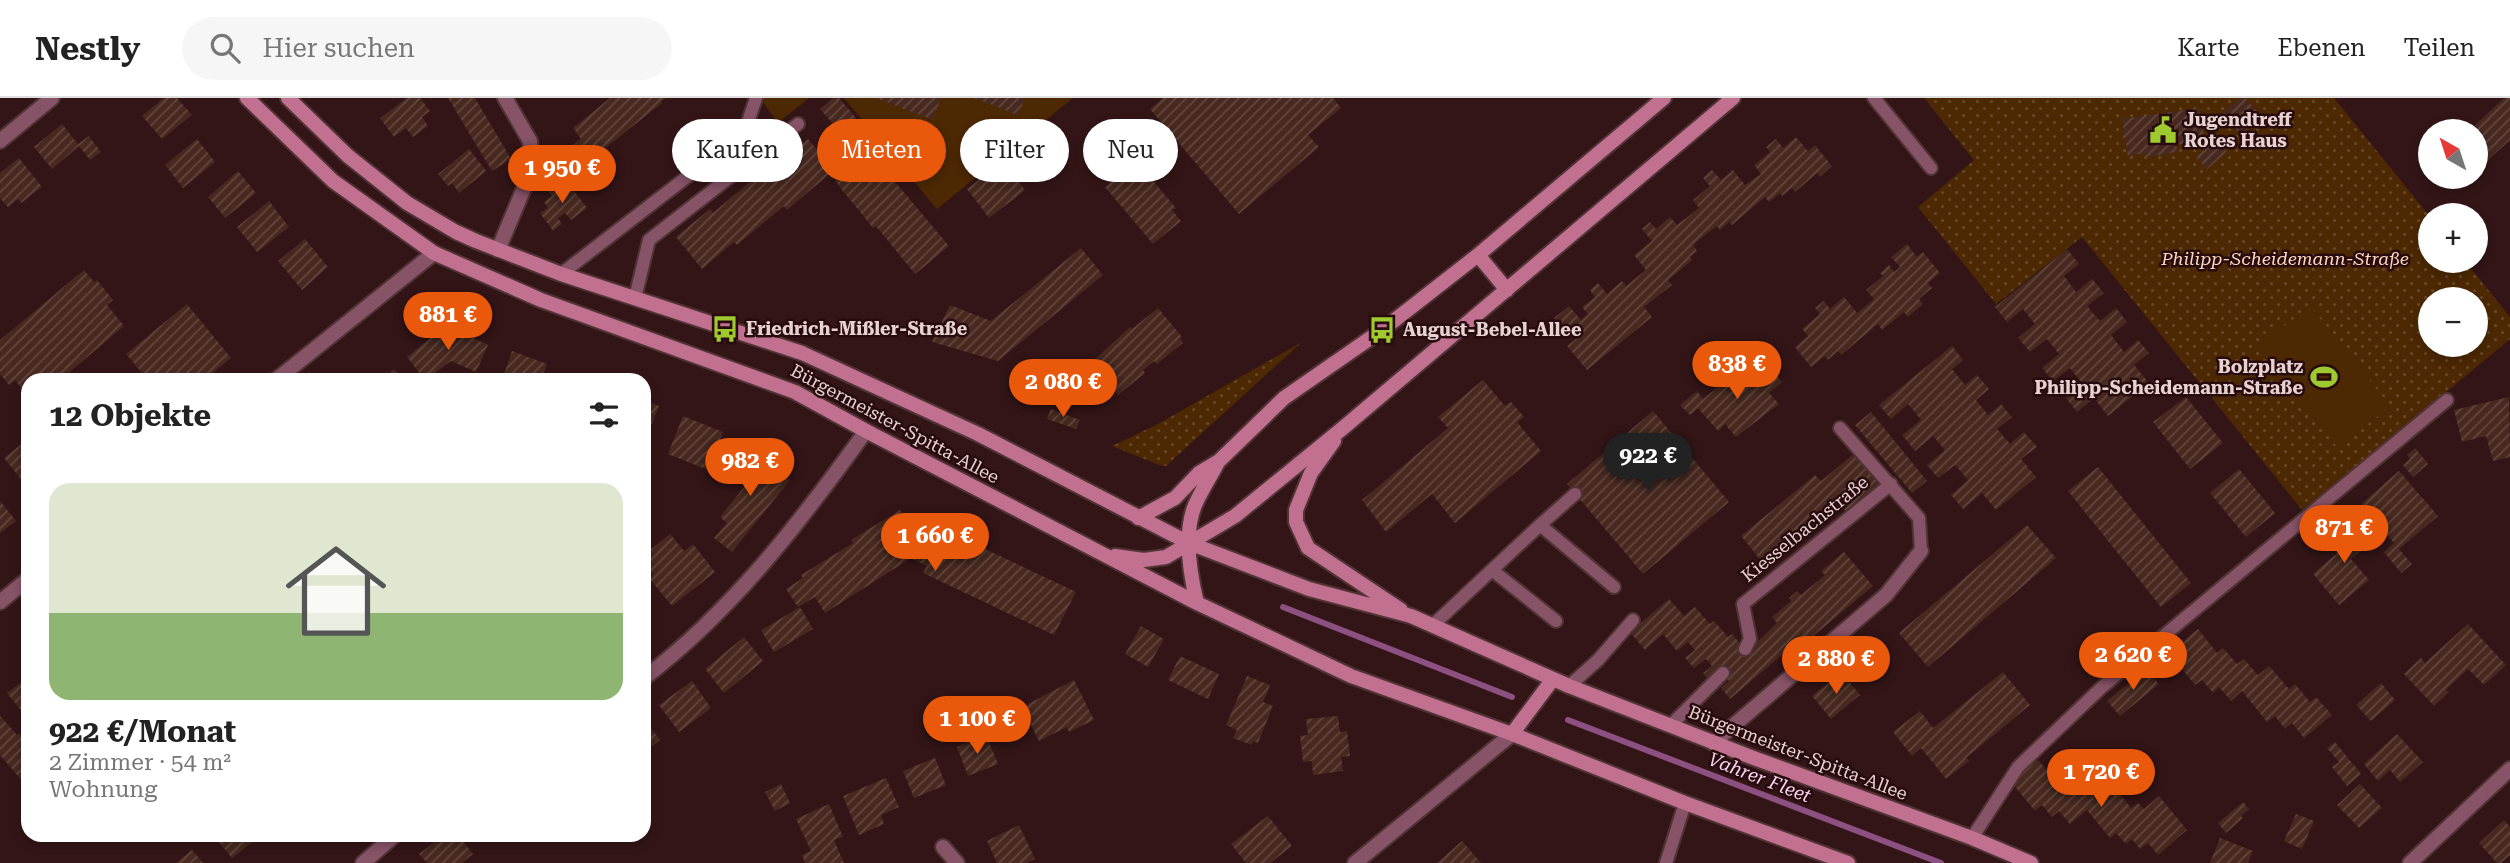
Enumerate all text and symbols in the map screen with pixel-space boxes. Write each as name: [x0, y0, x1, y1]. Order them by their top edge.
search box: [182, 17, 672, 80]
text: Nestly: [35, 29, 140, 68]
icon: search: [206, 29, 244, 67]
text: Hier suchen: [262, 33, 415, 63]
text: Karte: [2177, 34, 2239, 62]
text: Ebenen: [2277, 34, 2366, 62]
text: Teilen: [2404, 34, 2475, 62]
place label: Jugendtreff Rotes Haus: [2184, 109, 2293, 151]
public building icon: Jugendtreff Rotes Haus: [2148, 115, 2178, 145]
chip: Kaufen: [672, 119, 803, 182]
chip: Mieten: [817, 119, 946, 182]
chip: Filter: [960, 119, 1069, 182]
chip: Neu: [1083, 119, 1178, 182]
north arrow: [2418, 119, 2488, 189]
map controls: [2418, 119, 2488, 357]
pin: 1 950 €: [497, 146, 627, 205]
text: 1 950 €: [524, 154, 600, 181]
button: +: [2418, 203, 2488, 273]
park label: Philipp-Scheidemann-Straße: [2160, 248, 2409, 269]
button: −: [2418, 287, 2488, 357]
pin: 881 €: [399, 292, 497, 352]
text: 881 €: [419, 301, 477, 328]
bus stop icon: Friedrich-Mißler-Straße: [710, 314, 740, 344]
bus stop icon: August-Bebel-Allee: [1367, 315, 1397, 345]
place label: Friedrich-Mißler-Straße: [746, 318, 968, 339]
place label: August-Bebel-Allee: [1403, 319, 1582, 340]
pin: 838 €: [1688, 342, 1786, 401]
text: 838 €: [1708, 350, 1766, 377]
place label: Bolzplatz Philipp-Scheidemann-Straße: [2034, 356, 2303, 398]
street label: Bürgermeister-Spitta-Allee: [787, 360, 1003, 488]
pin: 2 080 €: [998, 360, 1128, 419]
sports icon: Bolzplatz Philipp-Scheidemann-Straße: [2309, 362, 2339, 392]
text: 2 080 €: [1025, 368, 1101, 395]
icon: filters: [585, 396, 623, 434]
text: 12 Objekte: [49, 398, 211, 433]
pin: 922 €: [1599, 434, 1697, 493]
pin: 982 €: [701, 438, 799, 498]
text: 922 €: [1619, 442, 1677, 469]
text: 982 €: [721, 447, 779, 474]
street label: Kiesselbachstraße: [1737, 471, 1872, 586]
pin: 871 €: [2295, 505, 2393, 565]
pin: 1 660 €: [870, 514, 1000, 573]
text: 871 €: [2315, 514, 2373, 541]
text: 1 660 €: [897, 522, 973, 549]
icon: home: [273, 528, 399, 654]
pin: 2 620 €: [2068, 632, 2198, 692]
pin: 2 880 €: [1771, 636, 1901, 696]
text: 2 620 €: [2095, 641, 2171, 668]
text: 2 880 €: [1798, 645, 1874, 672]
pin: 1 100 €: [912, 696, 1042, 756]
street label: Bürgermeister-Spitta-Allee: [1686, 701, 1911, 804]
text: 1 100 €: [939, 705, 1015, 732]
text: 922 €/Monat: [49, 714, 236, 749]
water label: Vahrer Fleet: [1705, 747, 1814, 808]
text: 2 Zimmer · 54 m²: [49, 749, 231, 776]
pin: 1 720 €: [2036, 750, 2166, 809]
text: 1 720 €: [2063, 758, 2139, 785]
text: Wohnung: [49, 776, 157, 803]

